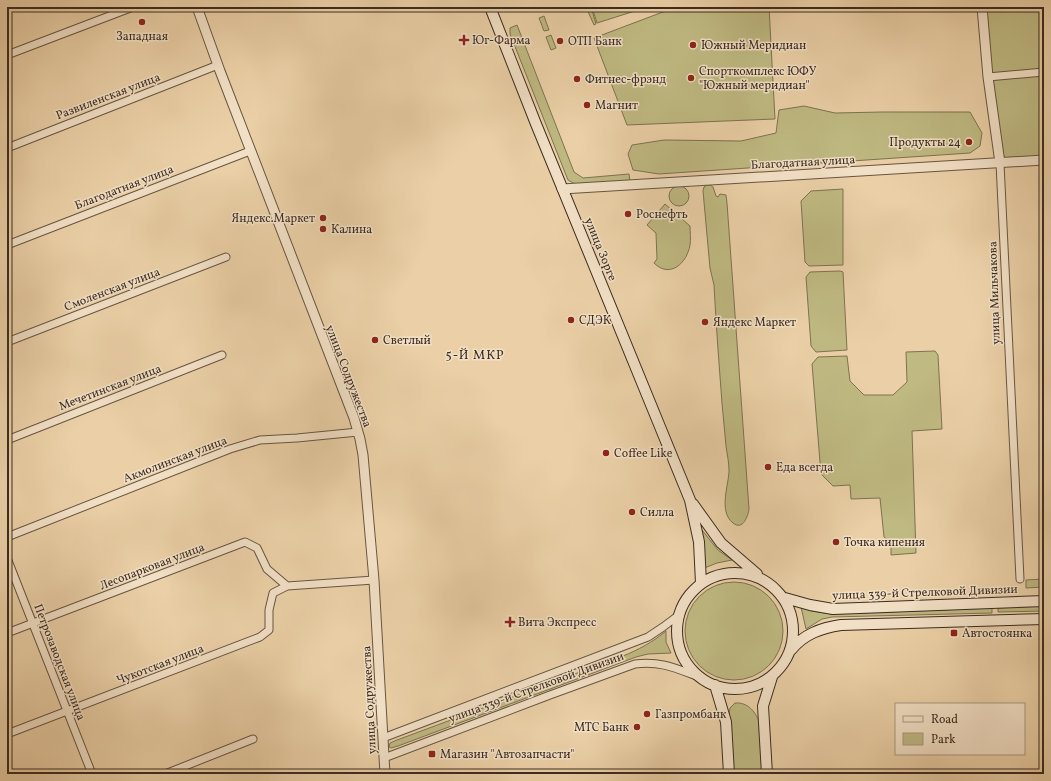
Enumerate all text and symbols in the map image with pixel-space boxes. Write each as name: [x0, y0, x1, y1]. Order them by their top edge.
marker: Западная: [137, 17, 147, 27]
place label: Западная: [116, 29, 168, 45]
place label: Юг-Фарма: [472, 33, 531, 49]
place label: ОТП Банк: [568, 34, 622, 50]
marker: Юг-Фарма: [459, 35, 469, 45]
marker: ОТП Банк: [555, 36, 565, 46]
place label: Южный Меридиан: [701, 38, 806, 54]
marker: Южный Меридиан: [688, 40, 698, 50]
place label: Спорткомплекс ЮФУ "Южный меридиан": [699, 64, 817, 94]
street label: Развиленская улица: [54, 70, 163, 124]
place label: Фитнес-фрэнд: [585, 72, 666, 88]
marker: Спорткомплекс ЮФУ "Южный меридиан": [686, 73, 696, 83]
marker: Фитнес-фрэнд: [572, 74, 582, 84]
place label: Магнит: [595, 98, 638, 114]
marker: Магнит: [582, 100, 592, 110]
place label: Продукты 24: [889, 135, 961, 151]
marker: Продукты 24: [964, 137, 974, 147]
street label: Благодатная улица: [750, 152, 856, 174]
street label: Благодатная улица: [73, 162, 176, 214]
place label: Роснефть: [636, 207, 688, 223]
marker: Роснефть: [623, 209, 633, 219]
place label: Яндекс.Маркет: [232, 211, 315, 227]
marker: Яндекс.Маркет: [318, 213, 328, 223]
street label: улица Зорге: [580, 215, 620, 284]
place label: Калина: [331, 222, 372, 238]
marker: Калина: [318, 224, 328, 234]
street label: улица Мильчакова: [985, 241, 1005, 345]
street label: Смоленская улица: [62, 264, 163, 316]
place label: СДЭК: [579, 313, 611, 329]
marker: СДЭК: [566, 315, 576, 325]
place label: Яндекс Маркет: [713, 315, 796, 331]
marker: Яндекс Маркет: [700, 317, 710, 327]
street label: улица Содружества: [321, 323, 375, 430]
place label: Светлый: [383, 333, 431, 349]
marker: Светлый: [370, 335, 380, 345]
district label: 5-Й МКР: [445, 347, 505, 365]
street label: Мечетинская улица: [57, 361, 164, 415]
street label: Акмолинская улица: [121, 433, 230, 487]
place label: Coffee Like: [614, 446, 673, 462]
marker: Coffee Like: [601, 448, 611, 458]
place label: Еда всегда: [776, 460, 833, 476]
marker: Еда всегда: [763, 462, 773, 472]
place label: Силла: [640, 505, 674, 521]
marker: Силла: [627, 507, 637, 517]
place label: Точка кипения: [844, 535, 925, 551]
marker: Точка кипения: [831, 537, 841, 547]
street label: Лесопарковая улица: [97, 539, 207, 594]
street label: улица 339-й Стрелковой Дивизии: [832, 582, 1018, 604]
street label: Петрозаводская улица: [29, 602, 89, 723]
place label: Вита Экспресс: [518, 615, 596, 631]
marker: Вита Экспресс: [505, 617, 515, 627]
place label: Автостоянка: [962, 626, 1032, 642]
marker: Автостоянка: [949, 628, 959, 638]
street label: Чукотская улица: [114, 641, 206, 689]
street label: улица Содружества: [359, 645, 381, 755]
street label: улица 339-й Стрелковой Дивизии: [446, 649, 626, 727]
legend: [895, 703, 1025, 755]
place label: Газпромбанк: [655, 707, 727, 723]
marker: Газпромбанк: [642, 709, 652, 719]
text: Road: [931, 712, 958, 728]
place label: МТС Банк: [574, 720, 630, 736]
marker: МТС Банк: [632, 722, 642, 732]
text: Park: [931, 732, 956, 748]
place label: Магазин "Автозапчасти": [440, 747, 574, 763]
marker: Магазин "Автозапчасти": [427, 749, 437, 759]

